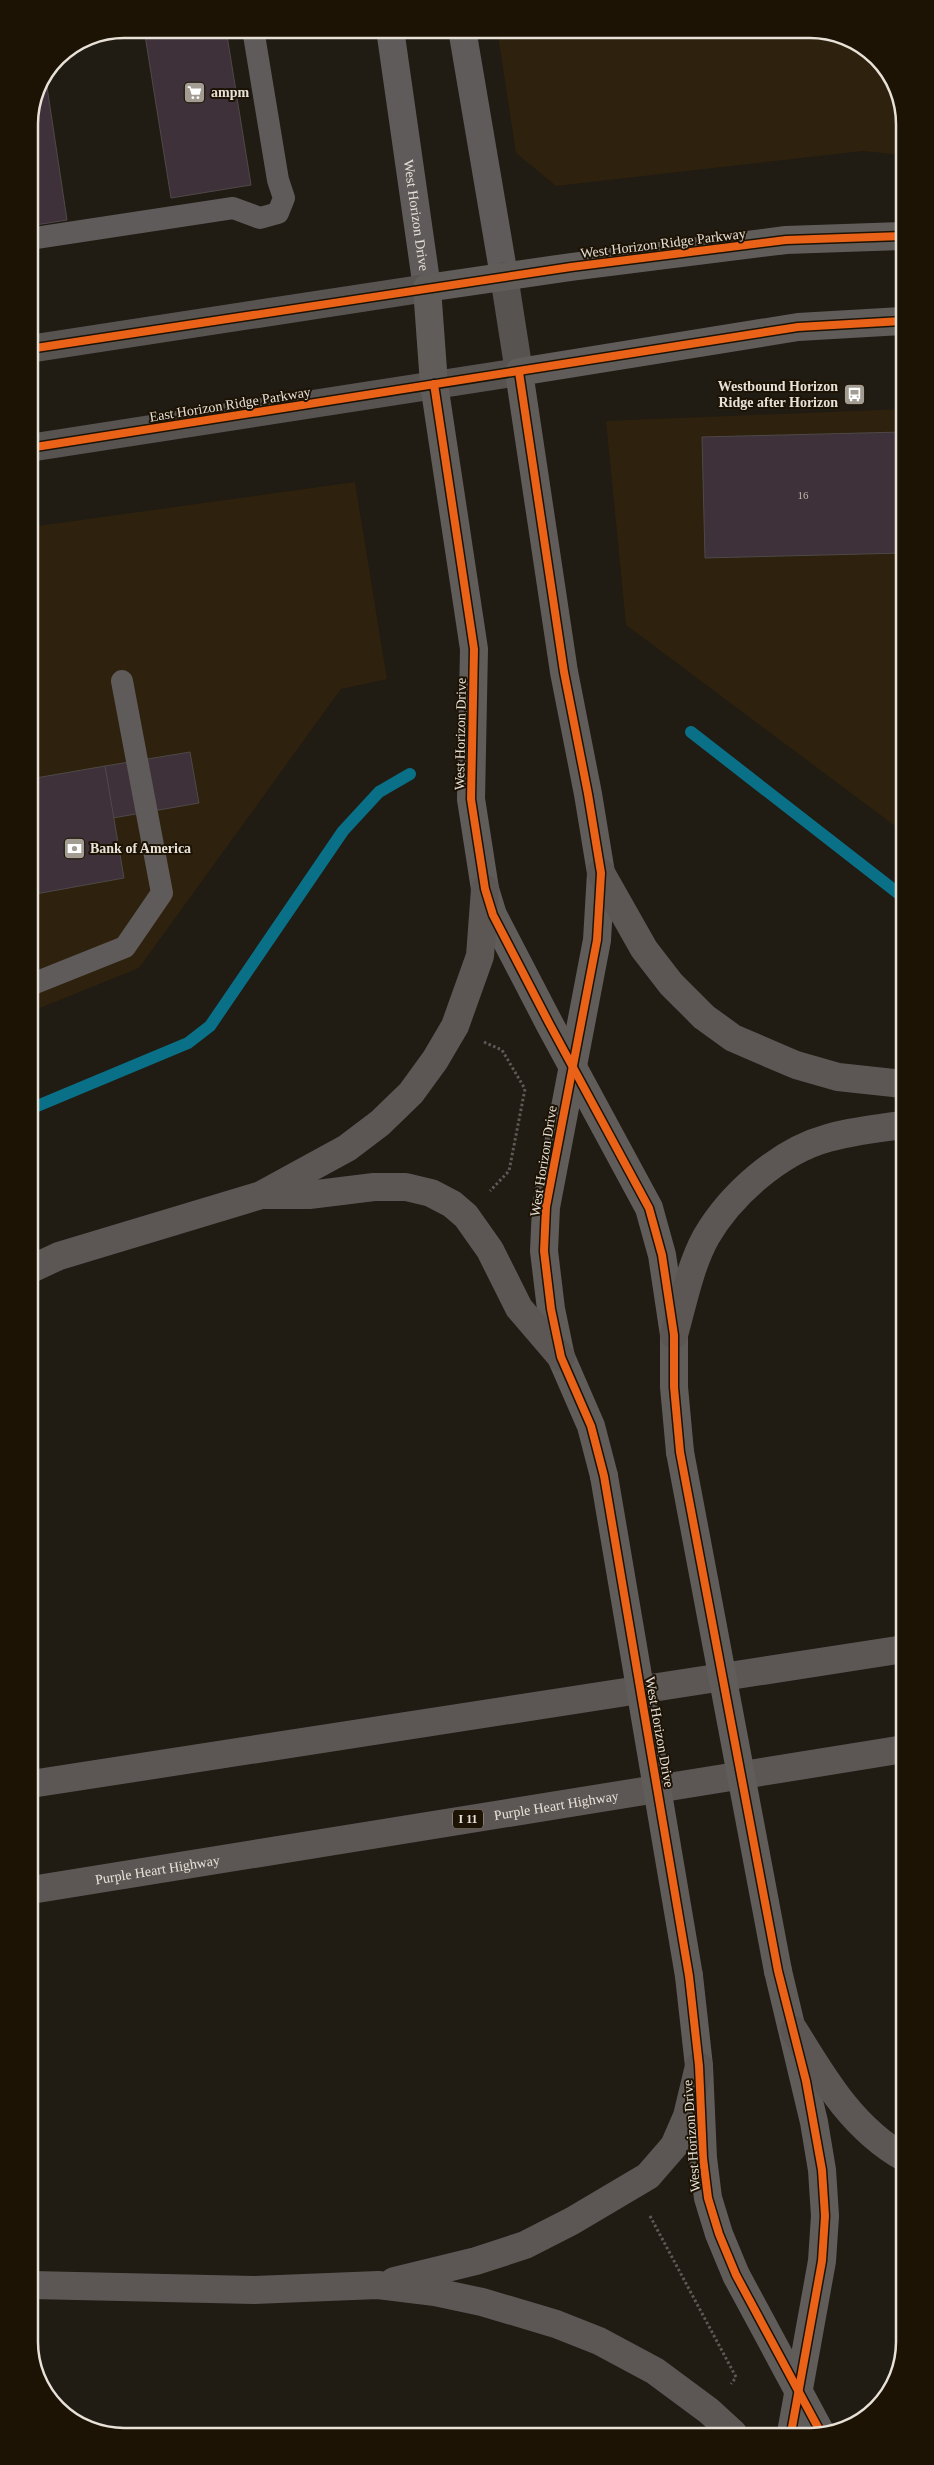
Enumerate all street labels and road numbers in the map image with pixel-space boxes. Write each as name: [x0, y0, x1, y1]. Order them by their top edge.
street label: West Horizon Drive: [401, 158, 431, 272]
street label: West Horizon Ridge Parkway: [580, 226, 747, 261]
street label: East Horizon Ridge Parkway: [148, 384, 312, 425]
street label: West Horizon Drive: [452, 678, 469, 790]
street label: West Horizon Drive: [527, 1104, 560, 1218]
street label: West Horizon Drive: [642, 1675, 677, 1789]
street label: Purple Heart Highway: [493, 1788, 620, 1823]
road number: I 11: [453, 1810, 483, 1828]
street label: Purple Heart Highway: [94, 1853, 221, 1888]
street label: West Horizon Drive: [680, 2079, 703, 2193]

